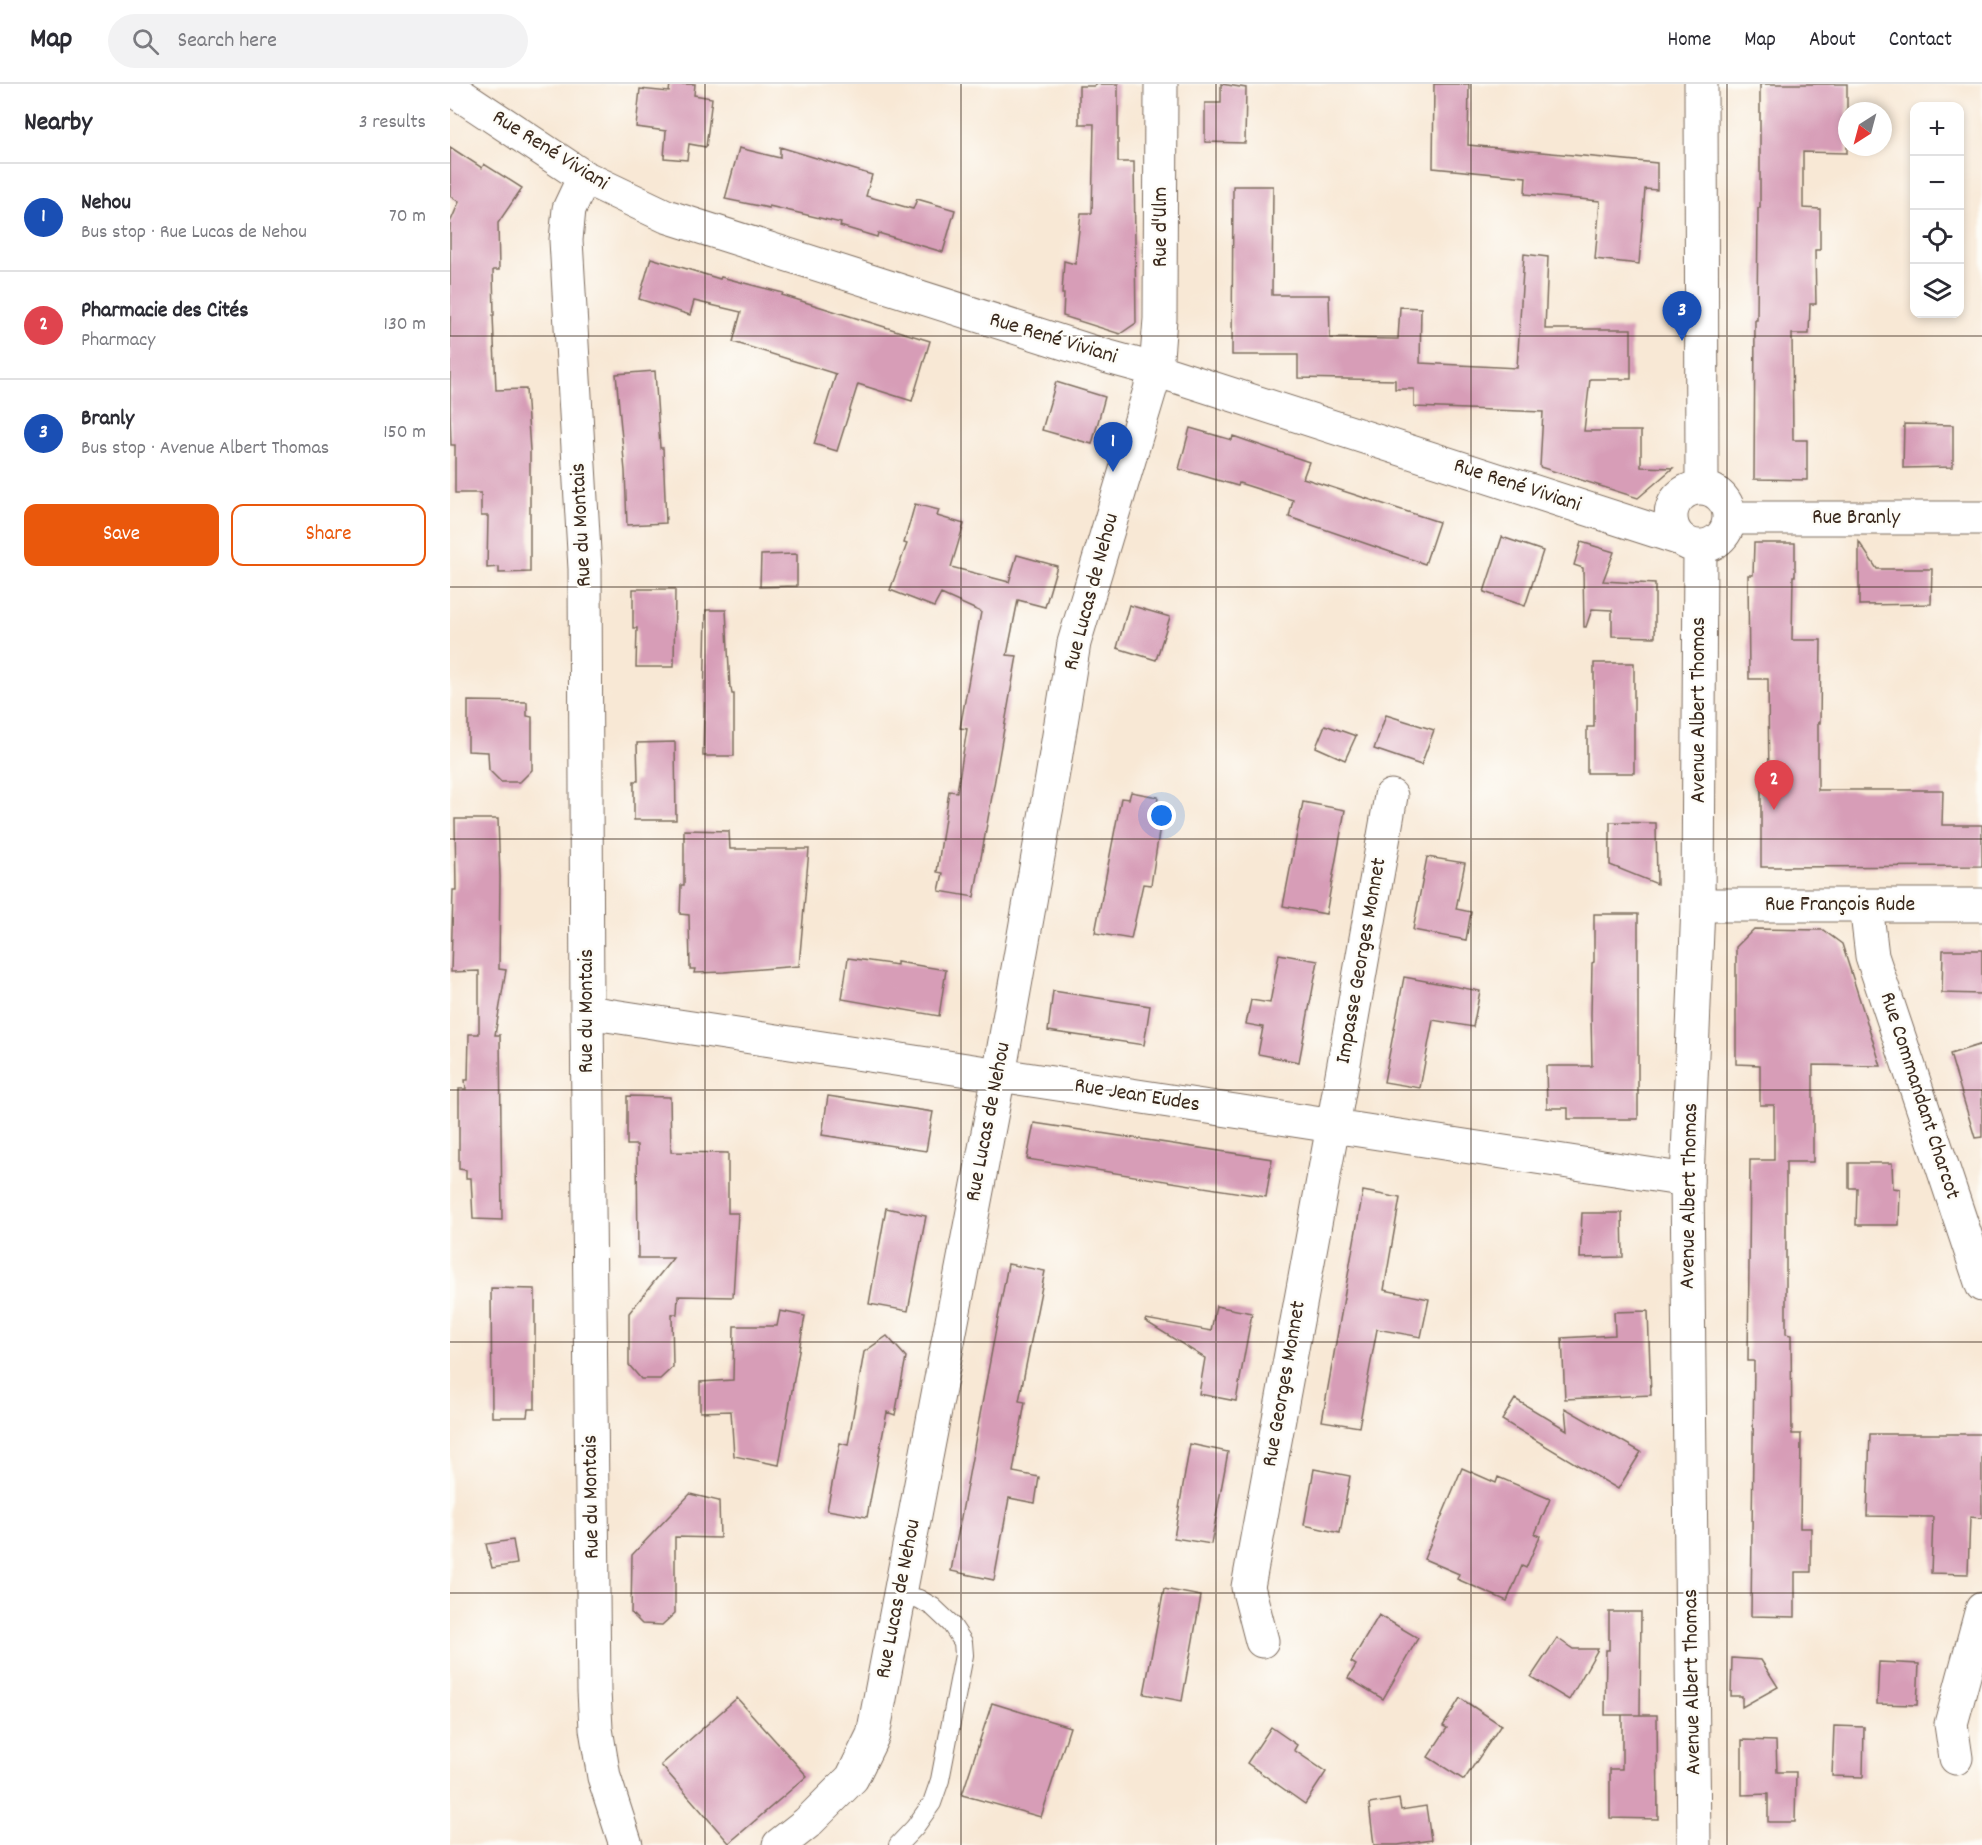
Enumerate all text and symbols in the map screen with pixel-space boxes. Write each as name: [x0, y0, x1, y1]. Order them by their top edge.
search box: [108, 14, 528, 68]
text: Map: [30, 21, 72, 61]
icon: search: [129, 25, 162, 58]
text: Search here: [177, 26, 277, 57]
text: Home: [1667, 26, 1711, 56]
text: Map: [1744, 26, 1776, 56]
text: About: [1809, 26, 1856, 56]
text: Contact: [1889, 26, 1952, 56]
north arrow: [1838, 102, 1892, 156]
map controls: [1910, 102, 1964, 318]
button: +: [1910, 102, 1964, 156]
street label: Rue René Viviani: [486, 103, 614, 199]
text: Nearby: [24, 105, 92, 142]
text: 3 results: [359, 109, 426, 137]
button: −: [1910, 156, 1964, 210]
street label: Rue d'Ulm: [1146, 187, 1177, 267]
text: Nehou: [81, 188, 131, 219]
text: 1: [41, 203, 46, 231]
text: 70 m: [389, 203, 426, 231]
button: locate: [1910, 210, 1964, 264]
text: Bus stop · Rue Lucas de Nehou: [81, 219, 307, 247]
button: layers: [1910, 264, 1964, 318]
pin: 3: [1662, 292, 1702, 341]
text: Pharmacie des Cités: [81, 296, 249, 327]
street label: Rue René Viviani: [985, 305, 1121, 373]
text: 2: [39, 311, 48, 339]
text: 130 m: [384, 311, 426, 339]
text: Pharmacy: [81, 327, 155, 355]
text: Branly: [81, 404, 134, 435]
text: 3: [39, 419, 48, 447]
text: 150 m: [383, 419, 426, 447]
pin: 1: [1094, 422, 1132, 472]
text: Bus stop · Avenue Albert Thomas: [81, 435, 329, 463]
street label: Rue René Viviani: [1449, 451, 1585, 521]
street label: Rue du Montais: [563, 462, 601, 588]
street label: Rue Branly: [1812, 503, 1901, 534]
button: Save: [24, 504, 219, 566]
button: Share: [231, 504, 426, 566]
street label: Rue Lucas de Nehou: [1056, 510, 1128, 674]
street label: Avenue Albert Thomas: [1684, 617, 1715, 803]
pin: 2: [1754, 760, 1794, 810]
your location: [1147, 801, 1176, 830]
street label: Impasse Georges Monnet: [1329, 855, 1395, 1067]
street label: Rue François Rude: [1765, 890, 1915, 921]
street label: Rue du Montais: [572, 949, 603, 1073]
street label: Rue Commandant Charcot: [1871, 988, 1967, 1204]
street label: Rue Lucas de Nehou: [958, 1040, 1020, 1204]
street label: Rue Jean Eudes: [1072, 1071, 1202, 1121]
street label: Avenue Albert Thomas: [1673, 1103, 1707, 1289]
street label: Rue Georges Monnet: [1255, 1299, 1315, 1469]
street label: Rue du Montais: [575, 1435, 609, 1559]
street label: Rue Lucas de Nehou: [868, 1517, 930, 1681]
street label: Avenue Albert Thomas: [1676, 1589, 1710, 1775]

